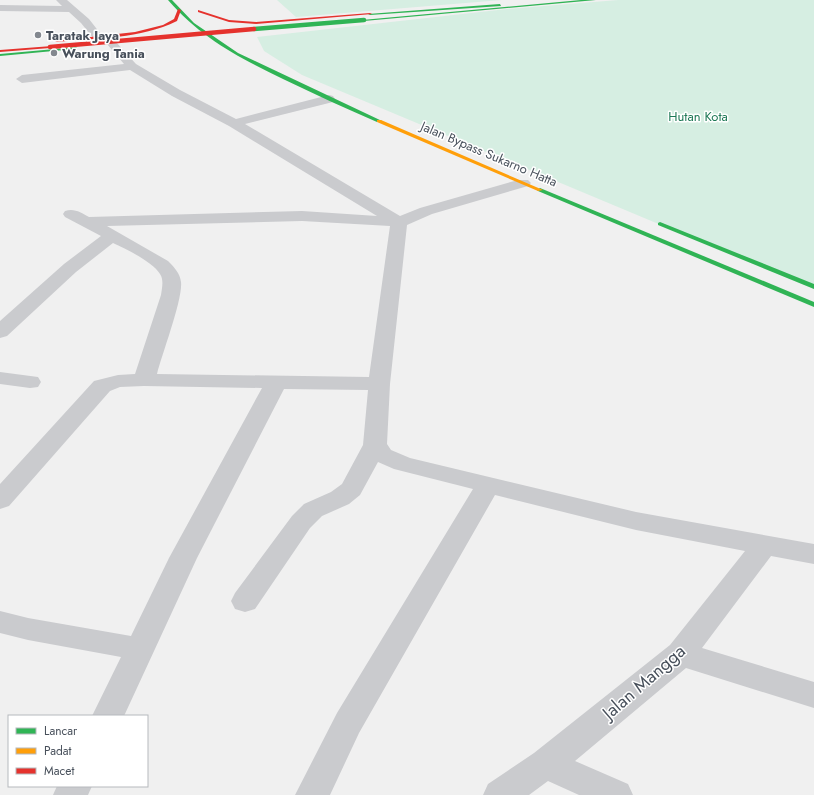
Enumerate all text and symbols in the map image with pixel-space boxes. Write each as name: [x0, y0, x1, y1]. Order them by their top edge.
place label: Taratak Jaya: [46, 26, 119, 45]
marker: Taratak Jaya: [33, 30, 43, 40]
place label: Warung Tania: [62, 44, 145, 63]
marker: Warung Tania: [49, 48, 59, 58]
park label: Hutan Kota: [668, 107, 728, 126]
street label: Jalan Bypass Sukarno Hatta: [416, 116, 560, 191]
street label: Jalan Mangga: [595, 639, 691, 727]
legend: [8, 715, 148, 787]
text: Lancar: [44, 722, 78, 740]
text: Padat: [44, 742, 72, 760]
text: Macet: [44, 762, 74, 780]

